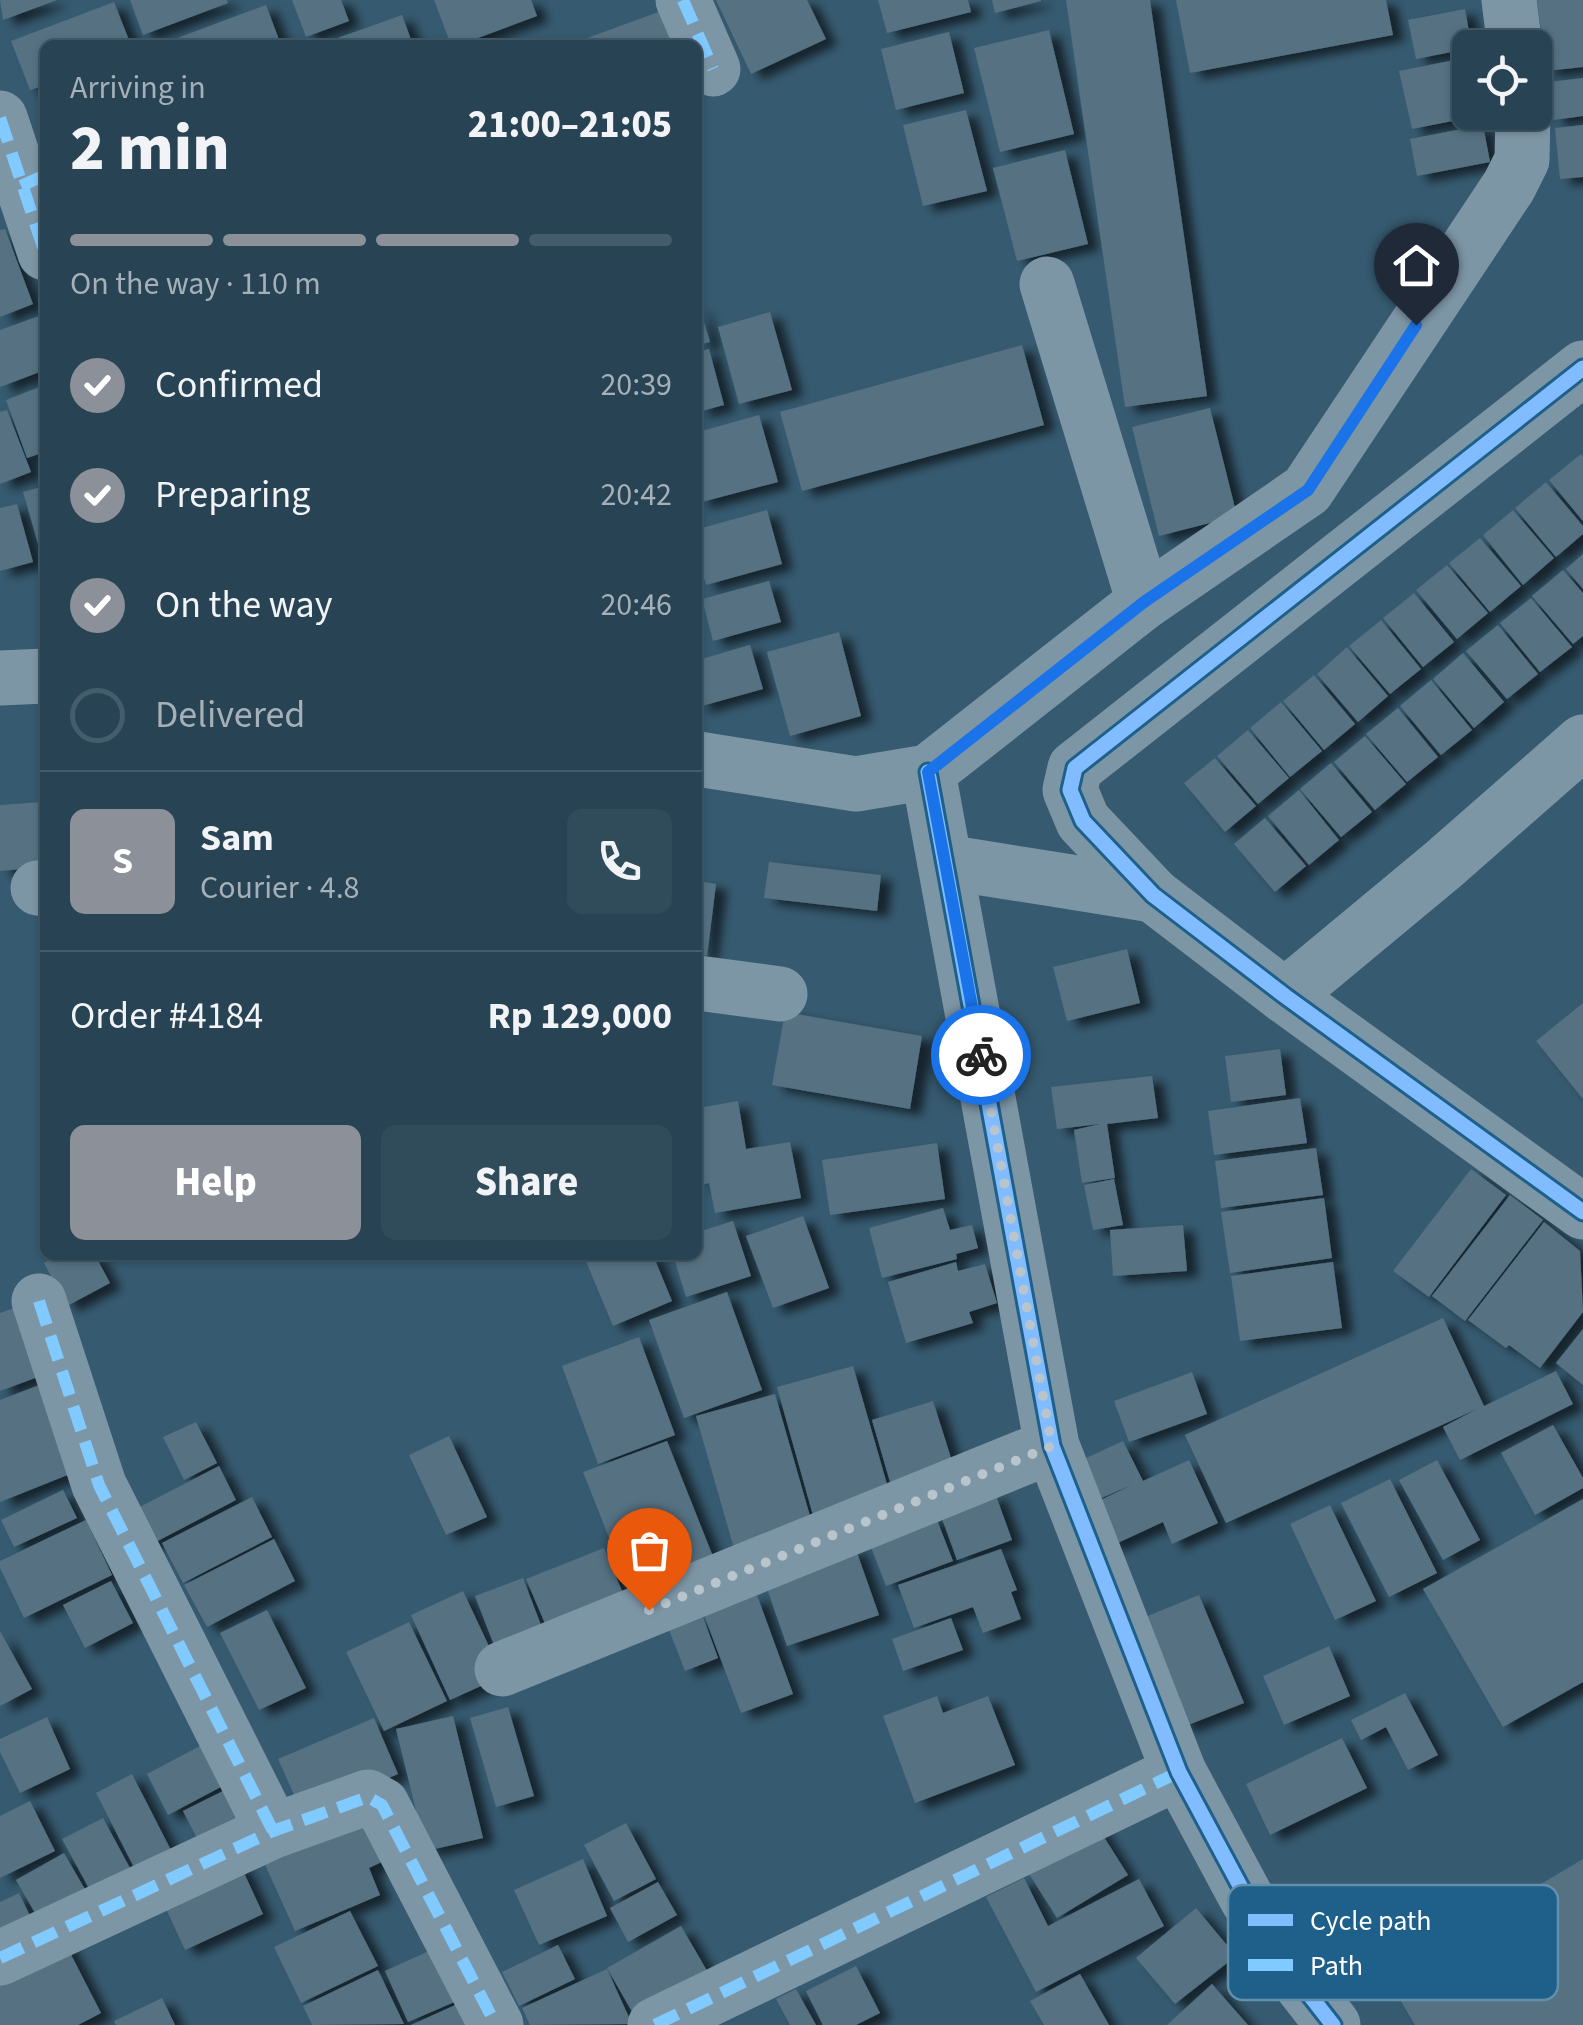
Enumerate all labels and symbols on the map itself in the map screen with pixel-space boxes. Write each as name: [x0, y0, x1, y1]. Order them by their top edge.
pin: [1374, 223, 1459, 326]
courier: [931, 1005, 1031, 1105]
pin: [607, 1508, 692, 1611]
legend: [1228, 1885, 1558, 2000]
text: Cycle path: [1310, 1901, 1432, 1941]
text: Path: [1310, 1946, 1363, 1986]

